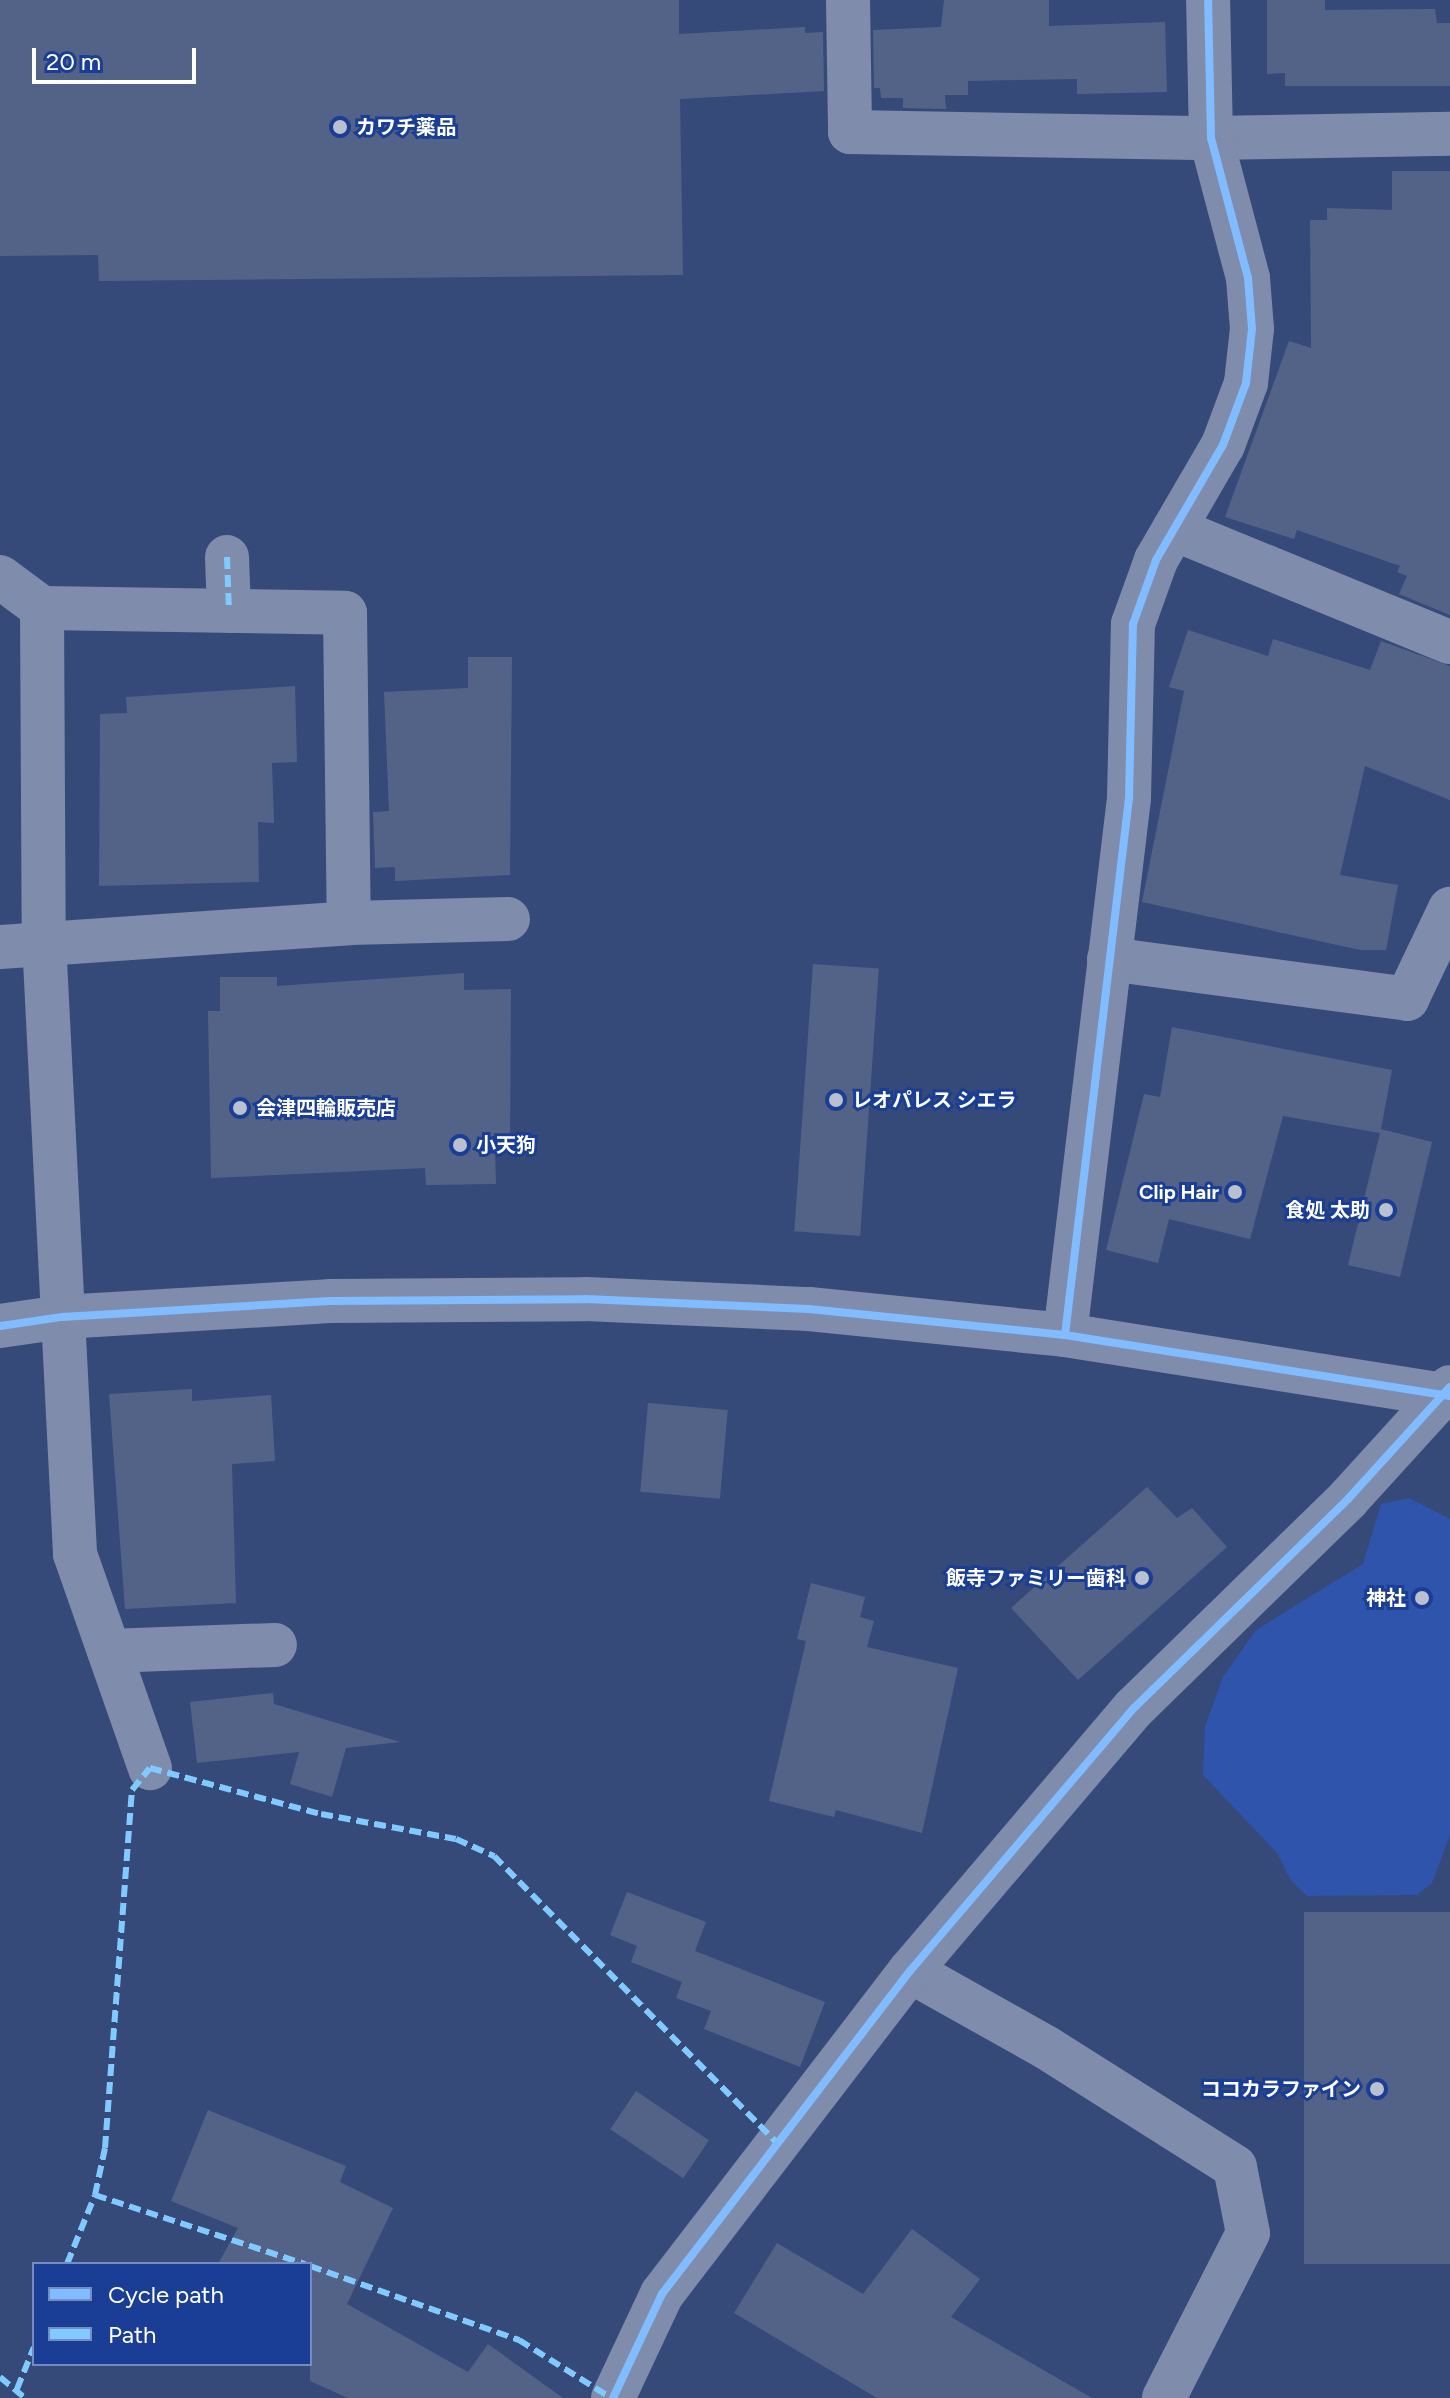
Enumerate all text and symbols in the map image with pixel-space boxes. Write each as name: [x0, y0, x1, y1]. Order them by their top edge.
scale bar: [36, 32, 200, 82]
text: 20 m: [46, 47, 101, 76]
place label: カワチ薬品: [356, 115, 456, 139]
marker: カワチ薬品: [331, 118, 349, 136]
place label: レオパレス シエラ: [852, 1088, 1017, 1112]
marker: レオパレス シエラ: [827, 1091, 845, 1109]
place label: 会津四輪販売店: [256, 1096, 396, 1120]
marker: 会津四輪販売店: [231, 1099, 249, 1117]
place label: 小天狗: [476, 1133, 536, 1157]
marker: 小天狗: [451, 1136, 469, 1154]
place label: Clip Hair: [1139, 1180, 1219, 1204]
marker: Clip Hair: [1226, 1183, 1244, 1201]
place label: 食処 太助: [1285, 1198, 1370, 1222]
marker: 食処 太助: [1377, 1201, 1395, 1219]
place label: 飯寺ファミリー歯科: [946, 1566, 1126, 1590]
marker: 飯寺ファミリー歯科: [1133, 1569, 1151, 1587]
place label: 神社: [1366, 1586, 1406, 1610]
marker: 神社: [1413, 1589, 1431, 1607]
place label: ココカラファイン: [1201, 2077, 1361, 2101]
marker: ココカラファイン: [1368, 2080, 1386, 2098]
legend: [32, 2262, 312, 2366]
text: Cycle path: [108, 2280, 224, 2309]
text: Path: [108, 2320, 156, 2349]

